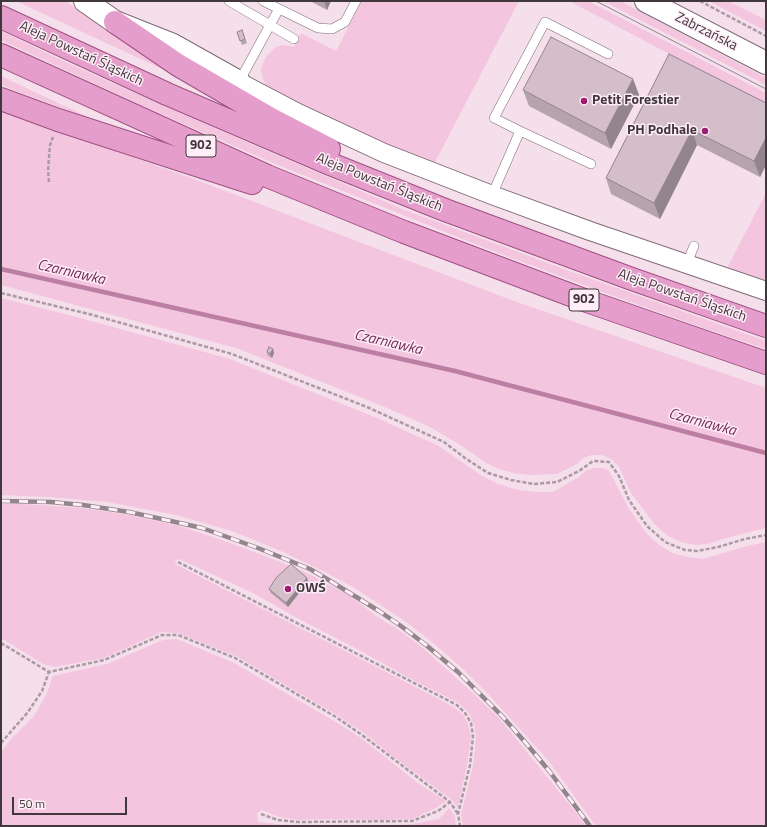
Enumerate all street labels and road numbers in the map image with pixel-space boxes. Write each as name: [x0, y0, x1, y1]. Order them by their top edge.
street label: Zabrzańska: [672, 9, 740, 55]
street label: Aleja Powstań Śląskich: [16, 18, 146, 90]
road number: 902: [186, 135, 216, 157]
street label: Aleja Powstań Śląskich: [313, 150, 445, 216]
street label: Aleja Powstań Śląskich: [616, 266, 748, 326]
road number: 902: [569, 289, 599, 311]

